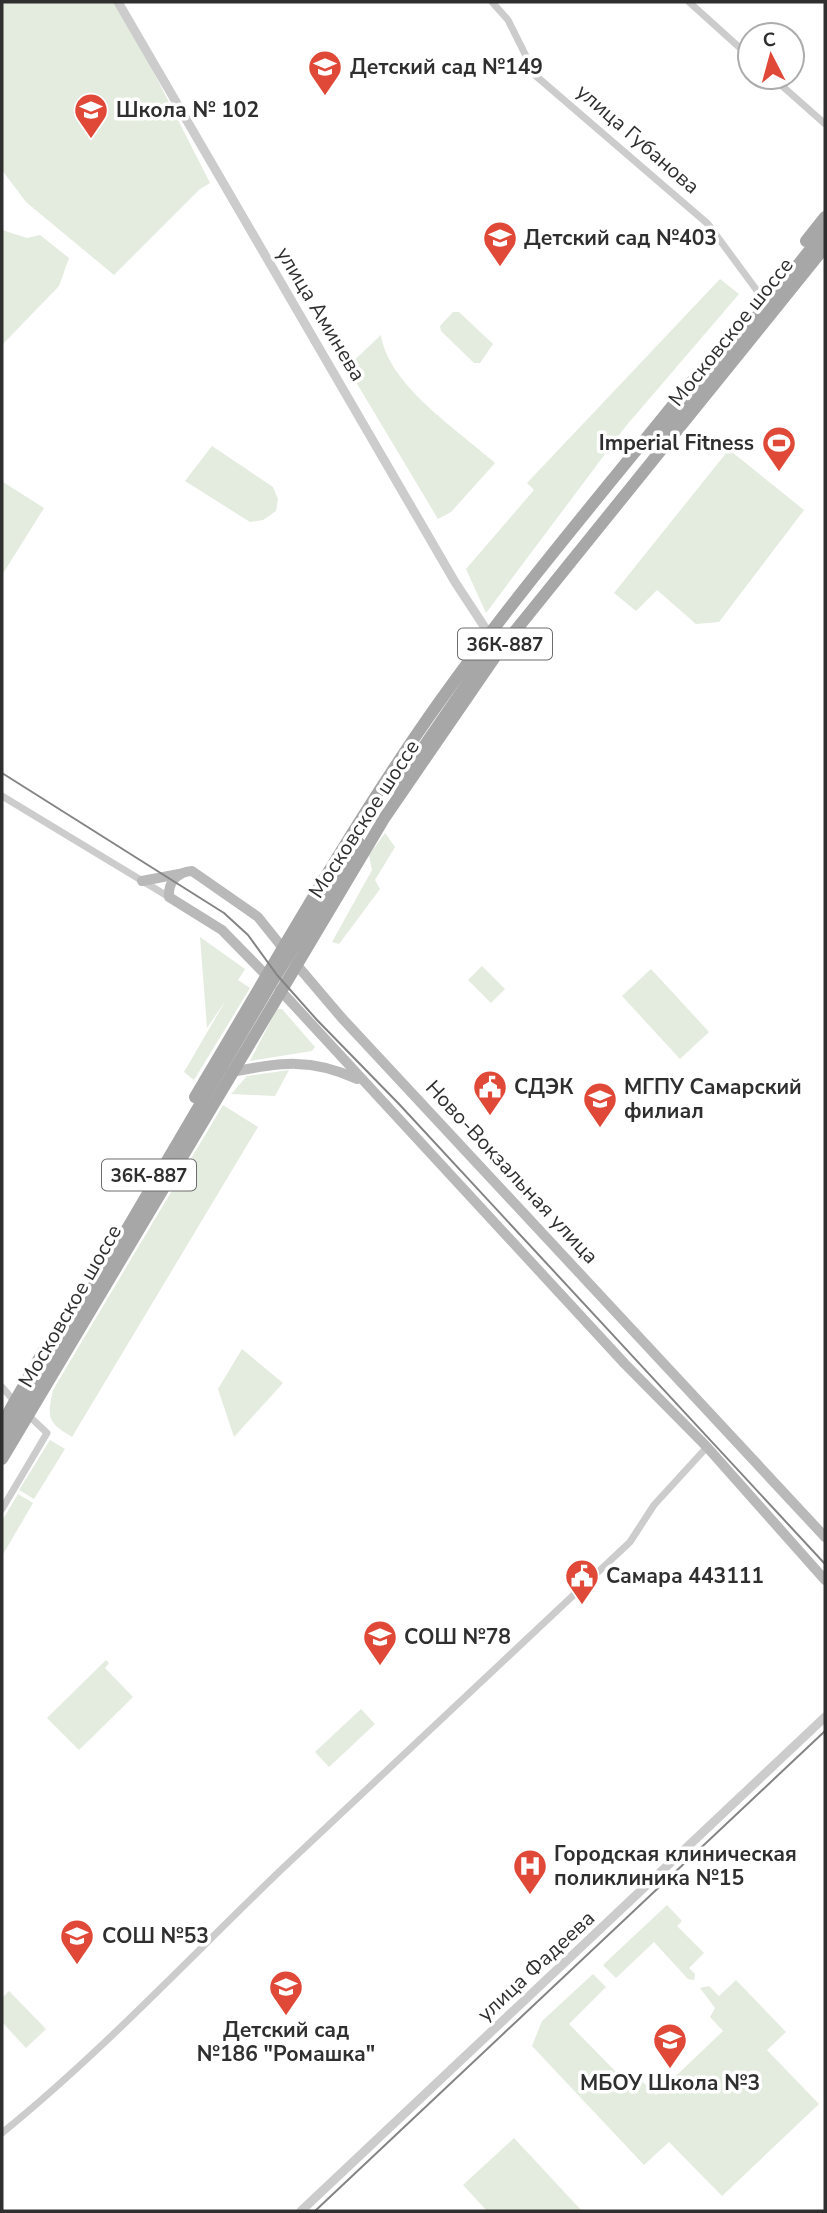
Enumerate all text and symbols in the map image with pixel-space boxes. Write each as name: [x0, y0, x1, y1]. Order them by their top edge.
north arrow: [736, 21, 806, 91]
text: С: [762, 26, 777, 54]
school or university icon: Детский сад №149: [306, 48, 344, 97]
place label: Детский сад №149: [350, 53, 543, 81]
street label: улица Губанова: [570, 78, 706, 200]
school or university icon: Школа № 102: [72, 91, 110, 140]
place label: Школа № 102: [116, 96, 259, 124]
school or university icon: Детский сад №403: [481, 219, 519, 268]
place label: Детский сад №403: [524, 224, 717, 252]
street label: улица Аминева: [270, 242, 372, 386]
street label: Московское шоссе: [662, 252, 800, 412]
sports icon: Imperial Fitness: [760, 424, 798, 473]
place label: Imperial Fitness: [599, 429, 754, 457]
road number: 36К-887: [458, 628, 552, 660]
street label: Московское шоссе: [302, 734, 426, 904]
public building icon: СДЭК: [471, 1068, 509, 1117]
place label: СДЭК: [514, 1073, 574, 1101]
place label: МГПУ Самарский филиал: [624, 1073, 802, 1125]
street label: Ново-Вокзальная улица: [419, 1074, 605, 1270]
school or university icon: МГПУ Самарский филиал: [581, 1080, 619, 1129]
road number: 36К-887: [102, 1160, 196, 1190]
street label: Московское шоссе: [12, 1219, 128, 1393]
public building icon: Самара 443111: [563, 1557, 601, 1606]
place label: Самара 443111: [606, 1562, 764, 1590]
school or university icon: СОШ №78: [361, 1618, 399, 1667]
place label: СОШ №78: [404, 1623, 511, 1651]
place label: Городская клиническая поликлиника №15: [554, 1840, 797, 1892]
hospital icon: Городская клиническая поликлиника №15: [511, 1847, 549, 1896]
street label: улица Фадеева: [471, 1904, 601, 2028]
school or university icon: СОШ №53: [58, 1917, 96, 1966]
place label: СОШ №53: [102, 1922, 209, 1950]
school or university icon: Детский сад №186 "Ромашка": [267, 1968, 305, 2017]
place label: Детский сад №186 "Ромашка": [197, 2016, 375, 2068]
school or university icon: МБОУ Школа №3: [651, 2021, 689, 2070]
place label: МБОУ Школа №3: [580, 2069, 760, 2097]

